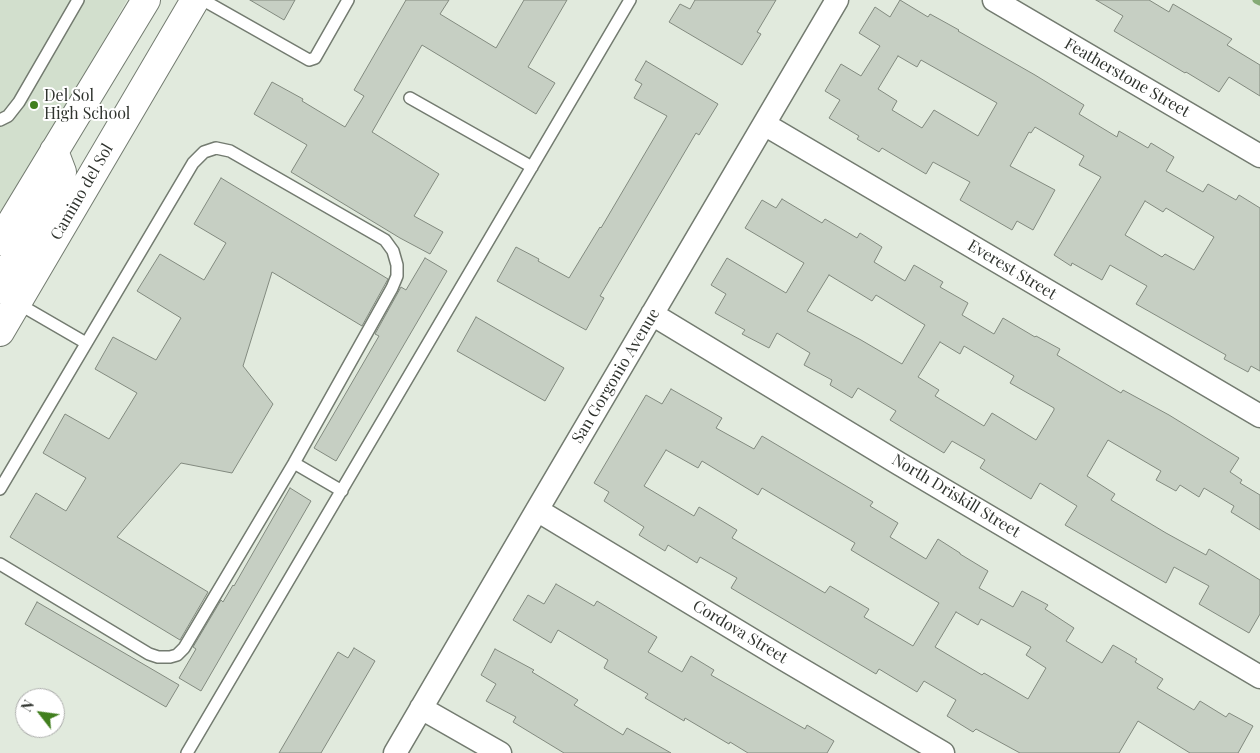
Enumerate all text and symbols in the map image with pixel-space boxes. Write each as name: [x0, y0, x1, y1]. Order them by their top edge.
street label: Featherstone Street: [1061, 34, 1193, 122]
place label: Del Sol High School: [44, 86, 130, 124]
marker: Del Sol High School: [28, 99, 40, 111]
street label: Camino del Sol: [47, 140, 117, 244]
street label: Everest Street: [964, 236, 1060, 304]
street label: San Gorgonio Avenue: [568, 305, 664, 447]
street label: North Driskill Street: [888, 450, 1024, 542]
street label: Cordova Street: [689, 596, 791, 668]
north arrow: [15, 688, 65, 738]
text: N: [17, 697, 38, 715]

